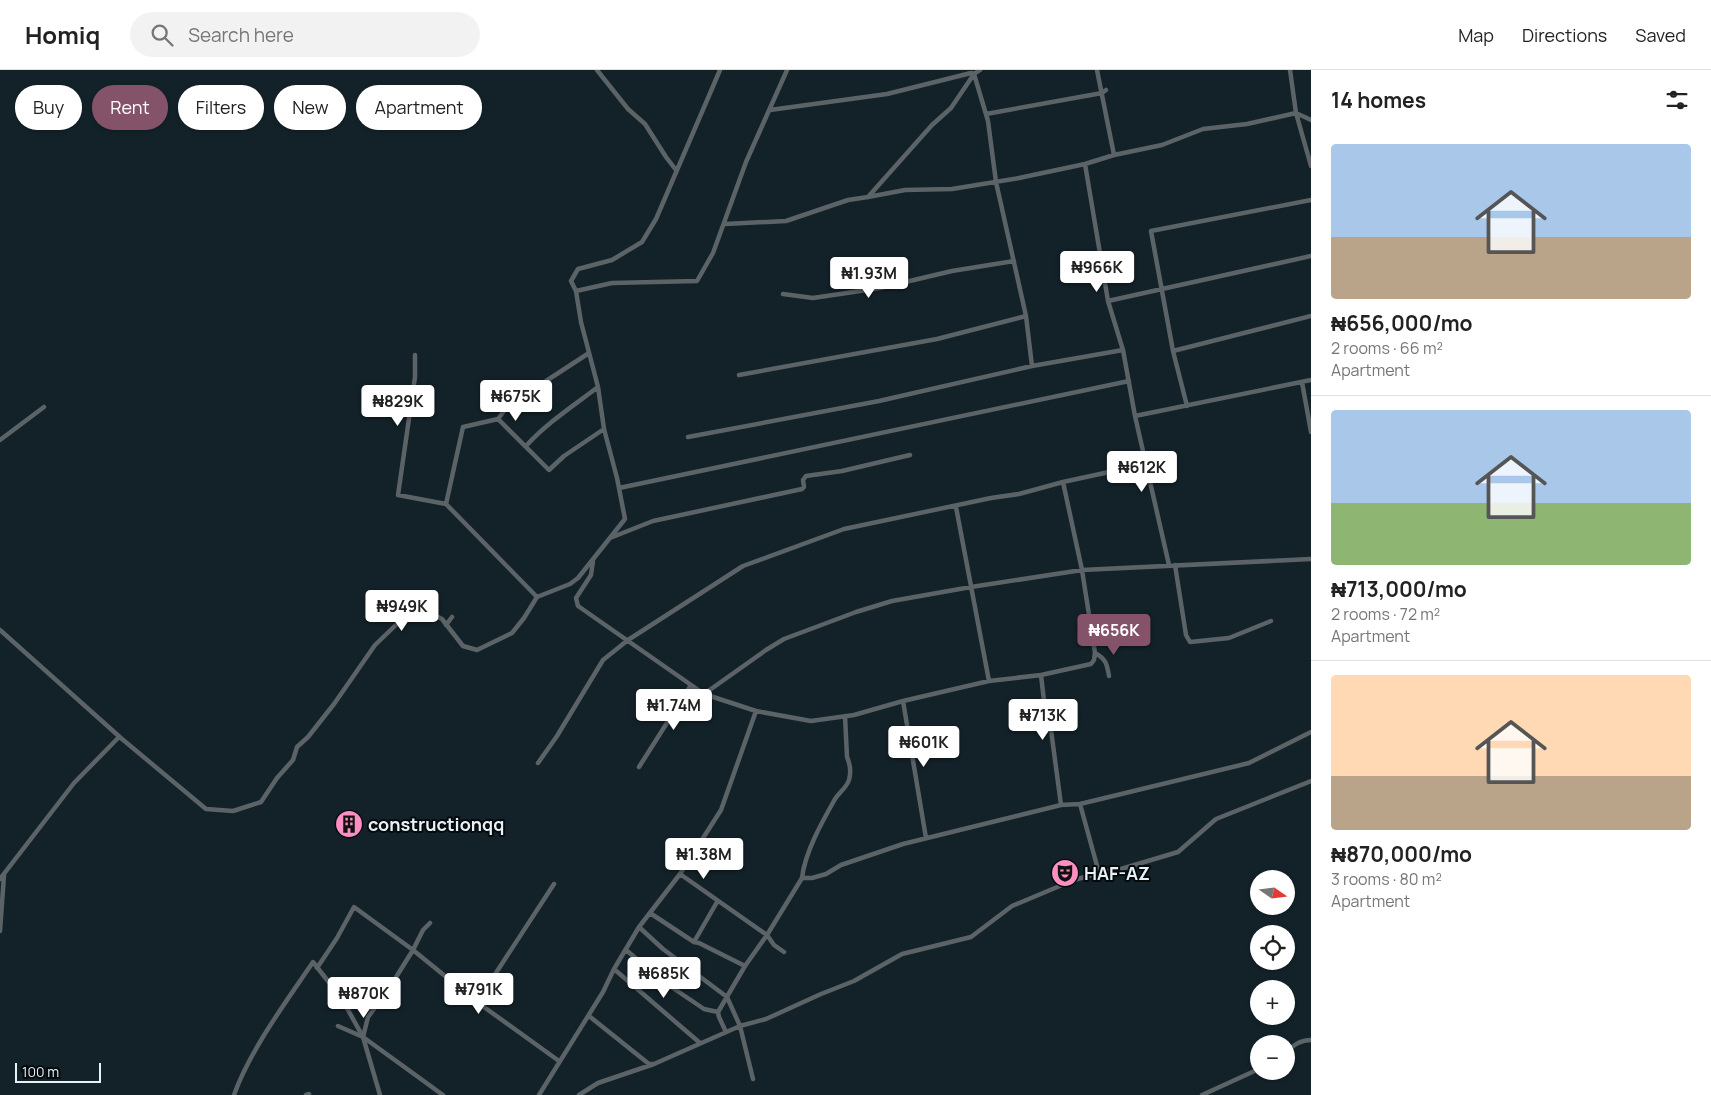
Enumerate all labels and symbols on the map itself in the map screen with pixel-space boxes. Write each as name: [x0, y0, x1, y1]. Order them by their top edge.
pin: ₦966K: [1062, 250, 1132, 293]
pin: ₦1.93M: [828, 256, 910, 299]
pin: ₦675K: [481, 380, 551, 422]
pin: ₦829K: [363, 384, 433, 427]
pin: ₦612K: [1107, 450, 1177, 493]
pin: ₦949K: [367, 590, 437, 632]
pin: ₦656K: [1079, 614, 1149, 656]
pin: ₦1.74M: [633, 688, 715, 731]
pin: ₦713K: [1008, 698, 1078, 741]
pin: ₦601K: [889, 726, 959, 768]
building icon: constructionqq: [334, 809, 364, 839]
place label: constructionqq: [368, 812, 504, 836]
pin: ₦1.38M: [663, 838, 745, 880]
theatre icon: HAF-AZ: [1050, 858, 1080, 888]
place label: HAF-AZ: [1084, 861, 1150, 885]
north arrow: [1250, 870, 1295, 915]
pin: ₦685K: [629, 956, 699, 999]
pin: ₦791K: [444, 972, 514, 1015]
pin: ₦870K: [329, 976, 399, 1019]
scale bar: [15, 1060, 101, 1083]

